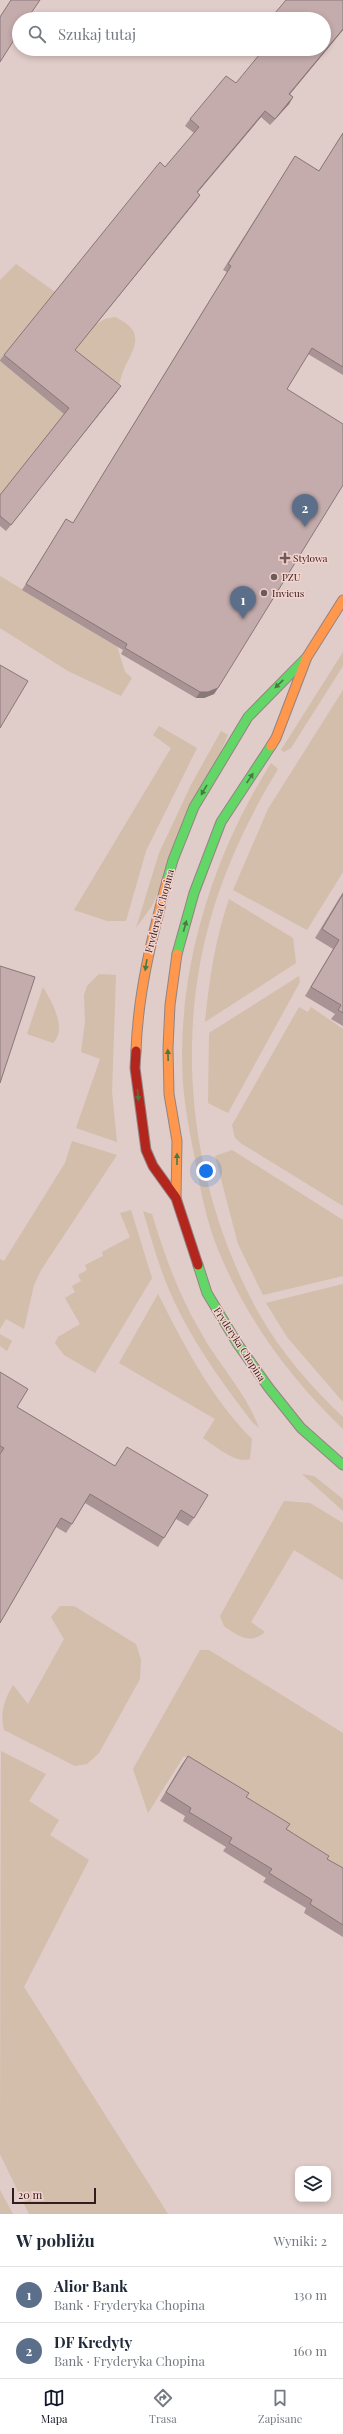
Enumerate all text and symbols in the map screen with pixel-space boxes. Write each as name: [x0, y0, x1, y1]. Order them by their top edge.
search box: [12, 12, 331, 56]
icon: search: [26, 23, 48, 45]
text: Szukaj tutaj: [58, 24, 136, 44]
pin: 2: [292, 494, 318, 527]
place label: Stylowa: [293, 551, 328, 565]
marker: Stylowa: [280, 553, 290, 563]
place label: PZU: [282, 570, 301, 584]
marker: PZU: [269, 572, 279, 582]
pin: 1: [230, 586, 256, 619]
place label: Invicus: [272, 586, 304, 600]
marker: Invicus: [259, 588, 269, 598]
one-way arrow: [274, 679, 284, 689]
one-way arrow: [246, 773, 254, 783]
one-way arrow: [201, 784, 208, 796]
street label: Fryderyka Chopina: [141, 868, 177, 954]
one-way arrow: [182, 920, 188, 932]
one-way arrow: [142, 959, 148, 971]
one-way arrow: [165, 1048, 171, 1061]
one-way arrow: [134, 1088, 141, 1101]
one-way arrow: [174, 1152, 180, 1165]
your location: [196, 1161, 216, 1181]
street label: Fryderyka Chopina: [211, 1304, 269, 1384]
map controls: [295, 2166, 331, 2202]
button: layers: [295, 2166, 331, 2202]
scale bar: [12, 2186, 96, 2205]
text: 20 m: [18, 2187, 42, 2202]
text: W pobliżu: [16, 2229, 95, 2251]
text: Wyniki: 2: [273, 2232, 327, 2249]
text: Alior Bank: [54, 2276, 128, 2296]
text: 1: [27, 2286, 31, 2303]
text: 130 m: [294, 2286, 327, 2303]
text: Bank · Fryderyka Chopina: [54, 2296, 205, 2313]
text: DF Kredyty: [54, 2332, 132, 2352]
text: 2: [26, 2342, 32, 2359]
text: 160 m: [293, 2342, 327, 2359]
text: Bank · Fryderyka Chopina: [54, 2352, 205, 2369]
tab: Mapa: [41, 2387, 68, 2426]
tab: Trasa: [149, 2387, 177, 2426]
tab: Zapisane: [258, 2387, 302, 2426]

